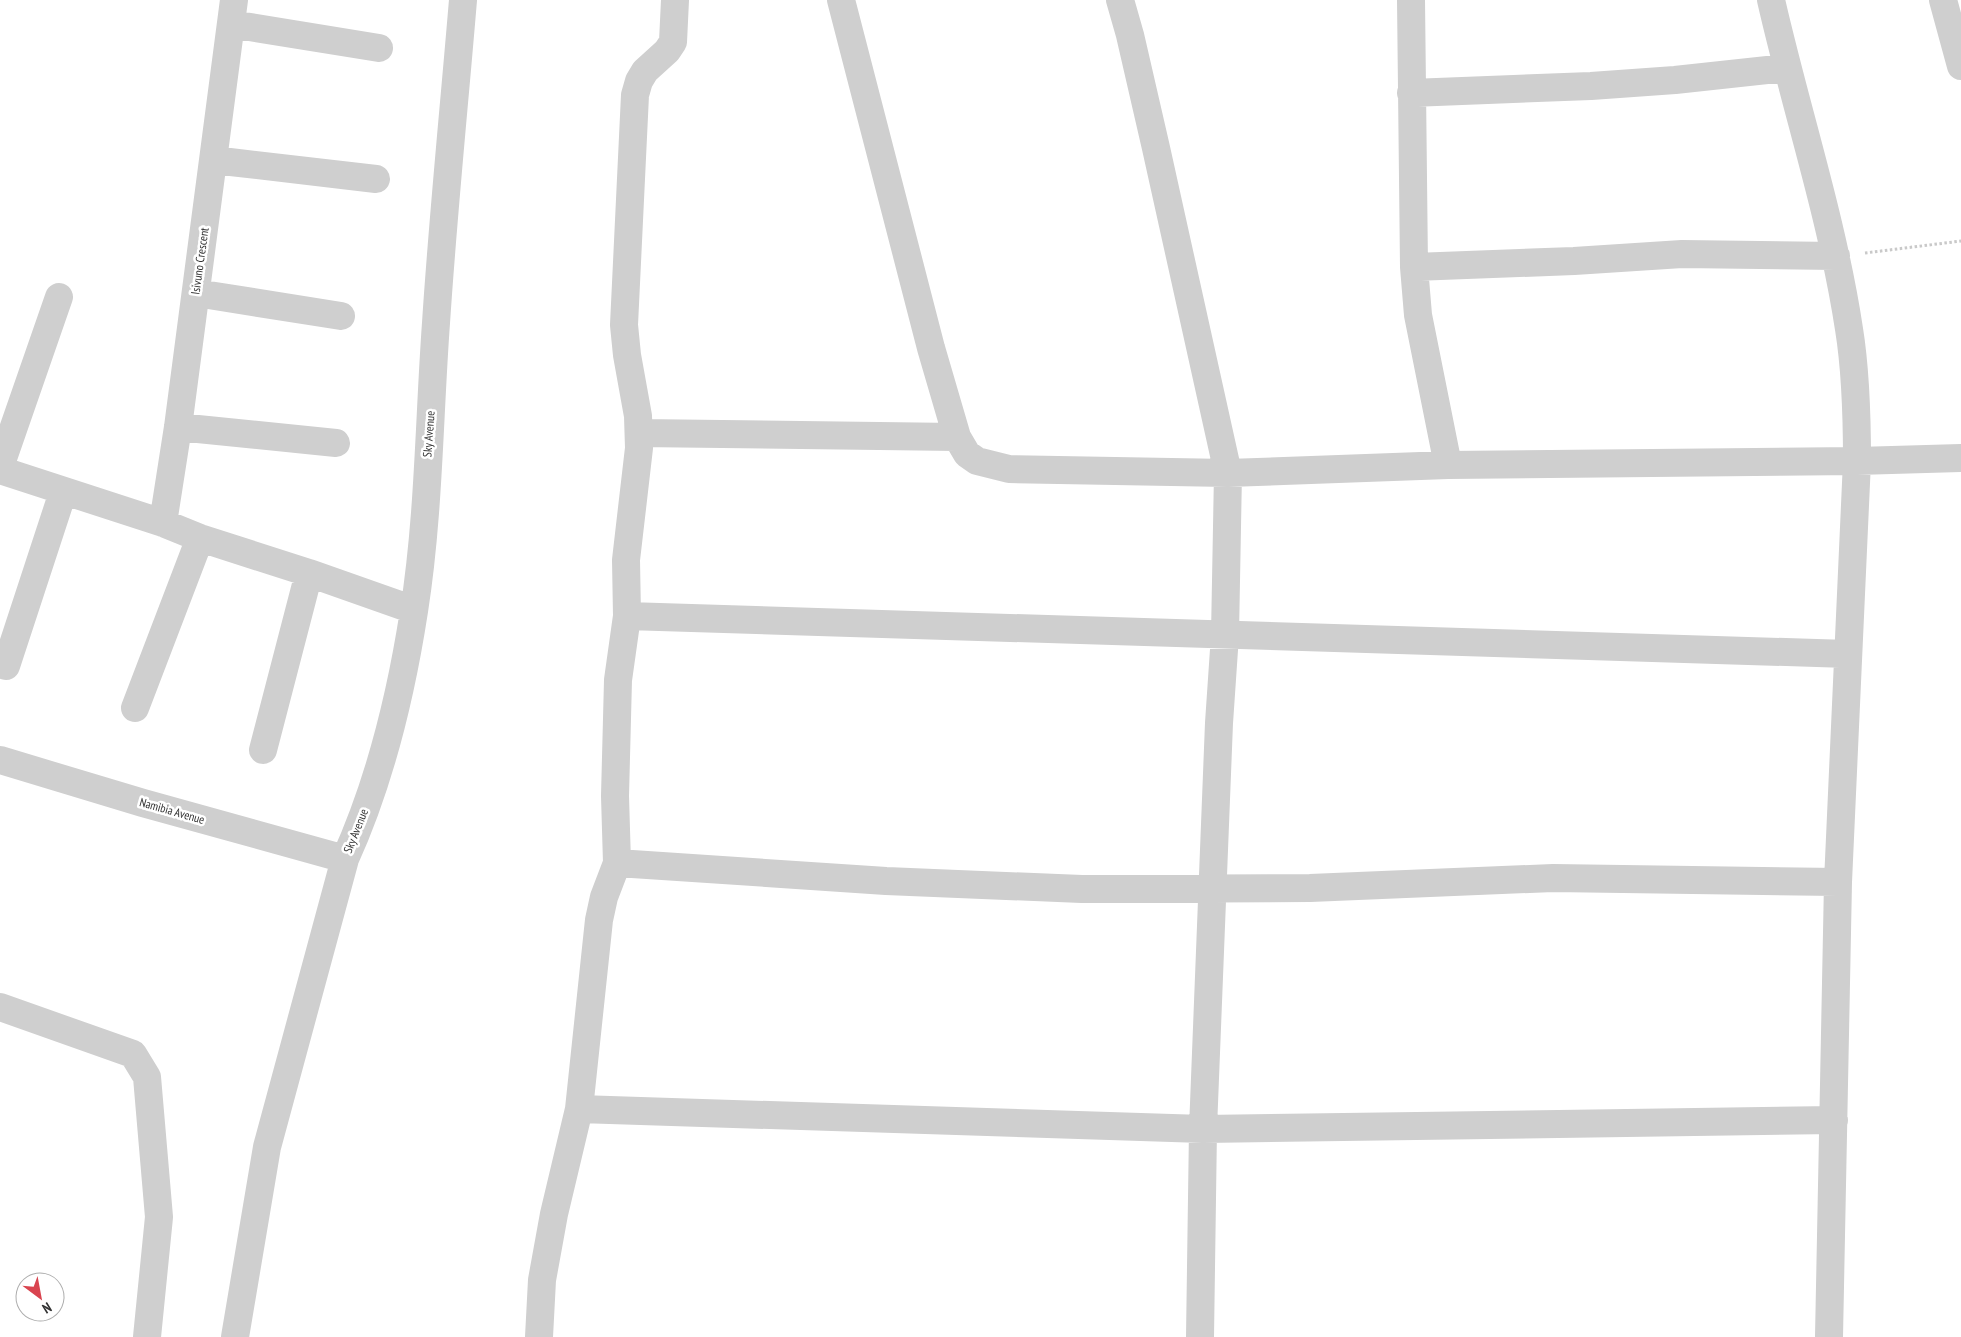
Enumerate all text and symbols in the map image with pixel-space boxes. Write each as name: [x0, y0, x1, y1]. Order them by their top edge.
street label: Isivuno Crescent: [187, 226, 212, 295]
street label: Sky Avenue: [419, 410, 438, 458]
street label: Namibia Avenue: [138, 794, 206, 827]
street label: Sky Avenue: [340, 806, 371, 855]
north arrow: [15, 1272, 65, 1322]
text: N: [39, 1298, 55, 1318]

